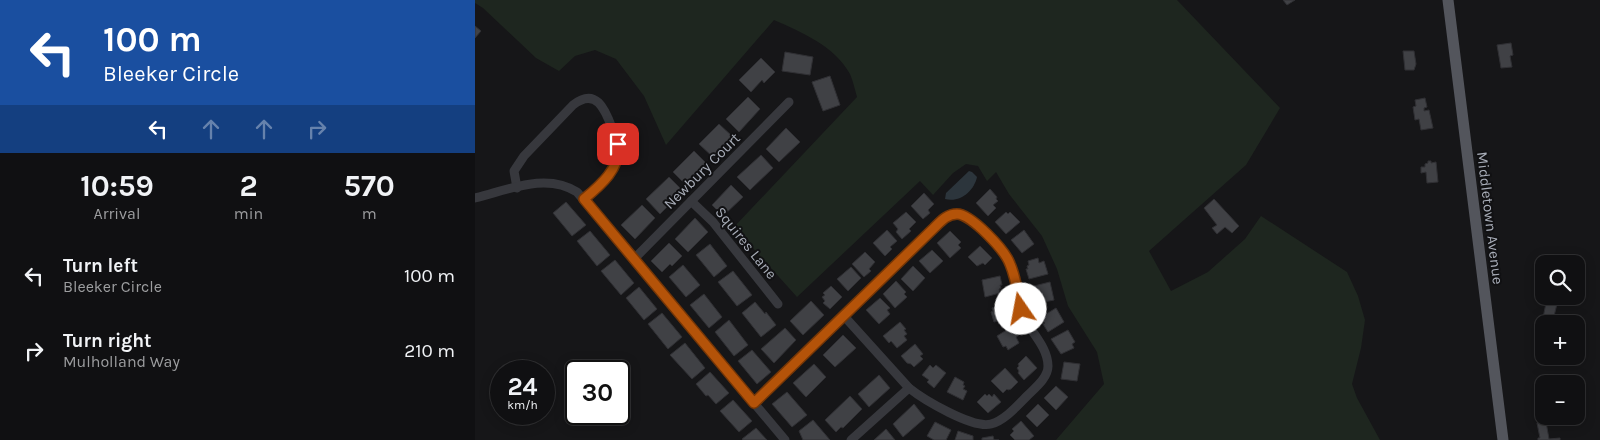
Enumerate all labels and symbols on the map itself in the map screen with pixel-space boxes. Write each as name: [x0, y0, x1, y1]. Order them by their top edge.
pin: [597, 123, 639, 165]
street label: Newbury Court: [660, 129, 744, 213]
street label: Middletown Avenue: [1473, 151, 1507, 285]
street label: Squires Lane: [711, 203, 781, 283]
position arrow: [994, 282, 1046, 334]
speed limit sign: 30: [565, 360, 630, 425]

